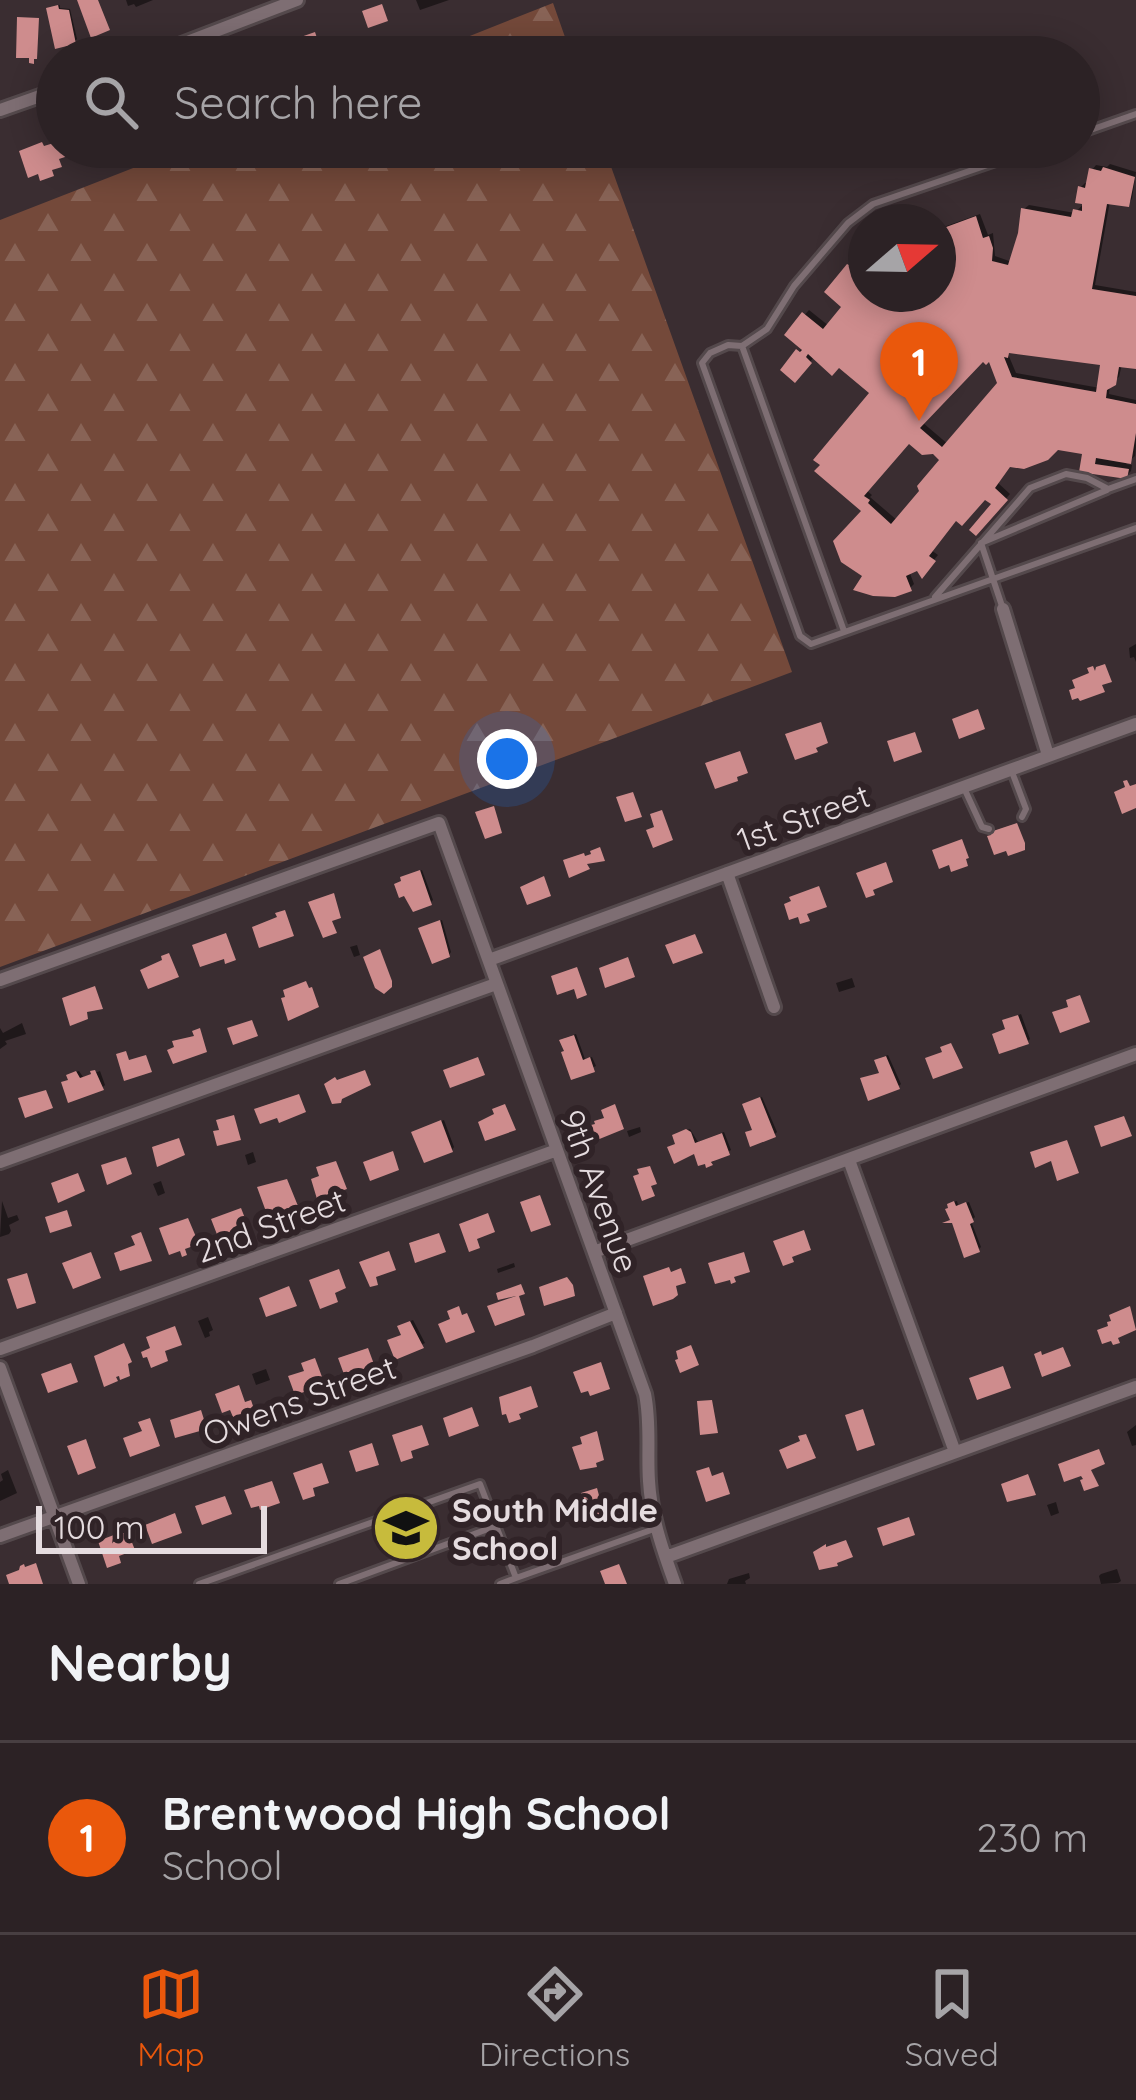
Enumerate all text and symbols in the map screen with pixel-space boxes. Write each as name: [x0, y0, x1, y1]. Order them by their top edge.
search box: [36, 36, 1100, 168]
icon: search: [78, 69, 144, 135]
text: Search here: [174, 74, 422, 130]
north arrow: [848, 204, 956, 312]
pin: 1: [880, 322, 958, 421]
your location: [477, 729, 537, 789]
street label: 1st Street: [731, 774, 875, 860]
street label: 9th Avenue: [552, 1104, 648, 1278]
street label: 2nd Street: [189, 1179, 351, 1271]
street label: Owens Street: [197, 1346, 401, 1454]
place label: South Middle School: [452, 1489, 658, 1568]
school or university icon: South Middle School: [371, 1493, 441, 1563]
scale bar: [36, 1500, 267, 1553]
text: 100 m: [54, 1506, 145, 1547]
text: Nearby: [48, 1630, 232, 1694]
text: Brentwood High School: [162, 1785, 671, 1841]
text: 1: [79, 1813, 95, 1862]
text: 230 m: [977, 1813, 1088, 1862]
text: School: [162, 1841, 282, 1890]
tab: Map: [137, 1961, 205, 2074]
tab: Directions: [479, 1961, 630, 2074]
tab: Saved: [905, 1961, 999, 2074]

